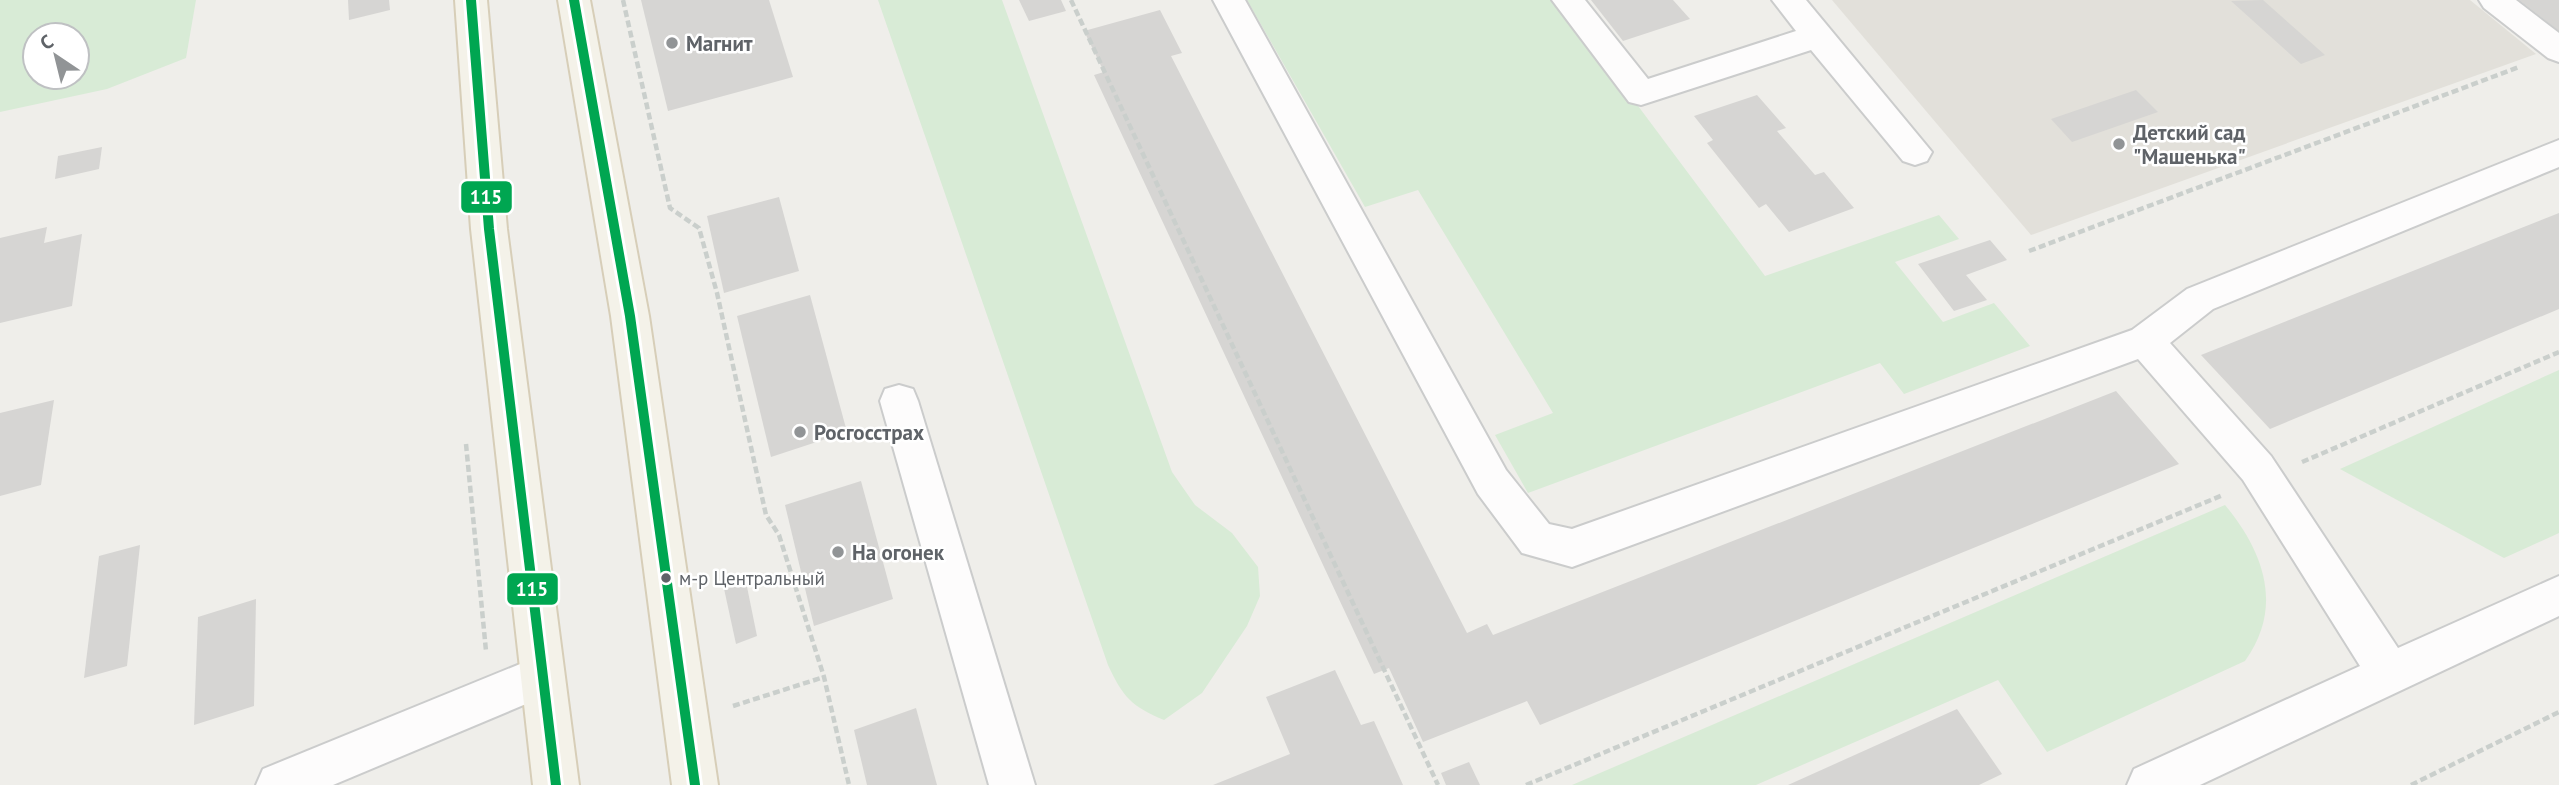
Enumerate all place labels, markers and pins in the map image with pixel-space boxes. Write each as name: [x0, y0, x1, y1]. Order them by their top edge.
place label: Магнит: [686, 30, 753, 57]
marker: Магнит: [664, 35, 680, 51]
place label: Детский сад "Машенька": [2133, 119, 2246, 170]
marker: Детский сад "Машенька": [2111, 136, 2127, 152]
place label: Росгосстрах: [814, 419, 924, 446]
marker: Росгосстрах: [792, 424, 808, 440]
place label: На огонек: [852, 539, 945, 566]
marker: На огонек: [830, 544, 846, 560]
place label: м-р Центральный: [679, 566, 825, 590]
marker: м-р Центральный: [659, 571, 673, 585]

